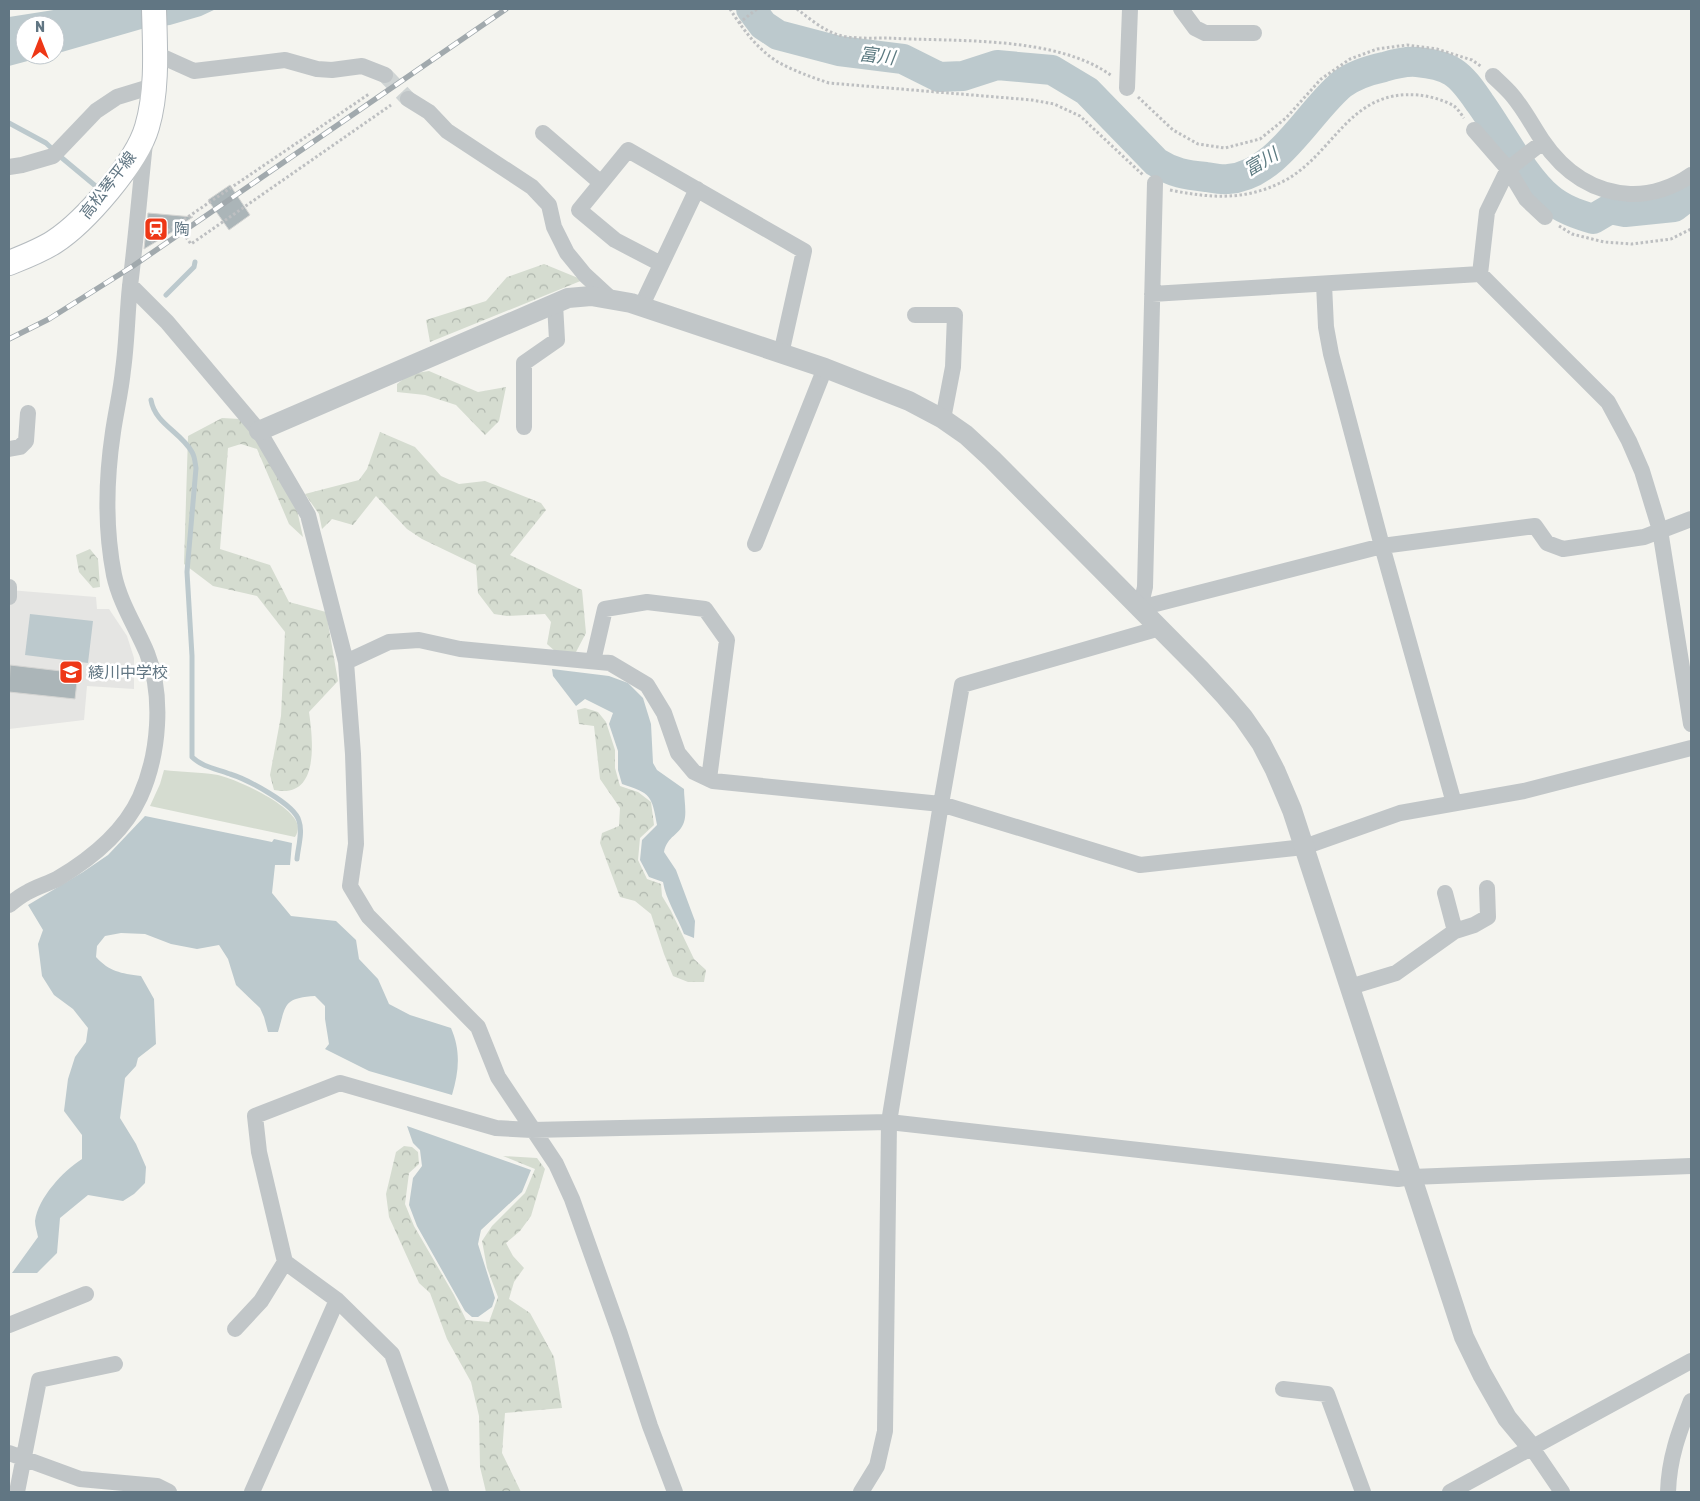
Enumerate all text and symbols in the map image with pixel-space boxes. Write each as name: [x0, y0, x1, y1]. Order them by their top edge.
north arrow: [15, 15, 65, 65]
text: N: [35, 19, 45, 36]
water label: 富川: [858, 43, 898, 69]
water label: 富川: [1240, 142, 1284, 181]
street label: 高松琴平線: [76, 148, 140, 222]
station icon: 陶: [143, 216, 169, 242]
place label: 陶: [174, 220, 190, 239]
school or university icon: 綾川中学校: [58, 659, 84, 685]
place label: 綾川中学校: [88, 663, 168, 682]

